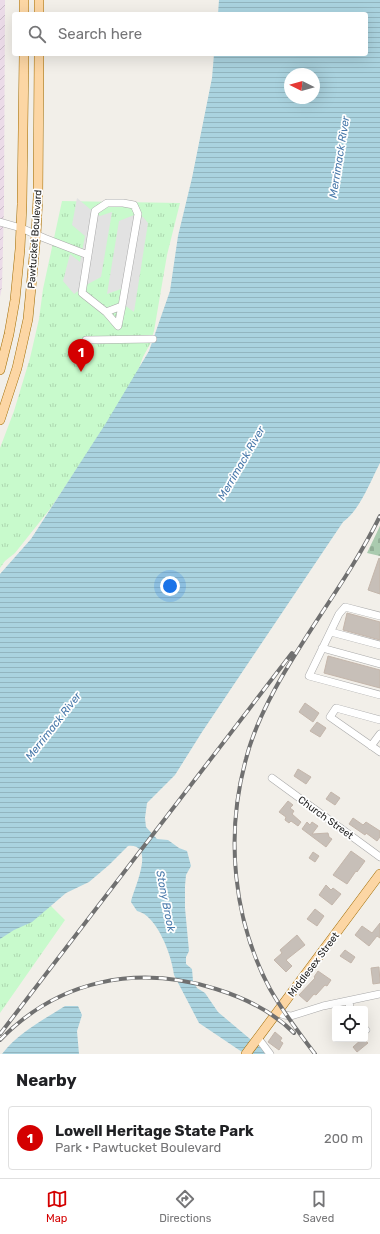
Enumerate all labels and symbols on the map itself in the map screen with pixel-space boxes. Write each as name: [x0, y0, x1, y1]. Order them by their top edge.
north arrow: [284, 68, 320, 104]
water label: Merrimack River: [327, 114, 353, 199]
street label: Pawtucket Boulevard: [26, 189, 44, 289]
pin: 1: [68, 339, 94, 372]
water label: Merrimack River: [215, 424, 268, 502]
your location: [160, 576, 180, 596]
water label: Merrimack River: [23, 689, 84, 763]
street label: Church Street: [295, 794, 355, 842]
water label: Stony Brook: [153, 869, 178, 933]
street label: Middlesex Street: [286, 930, 342, 999]

